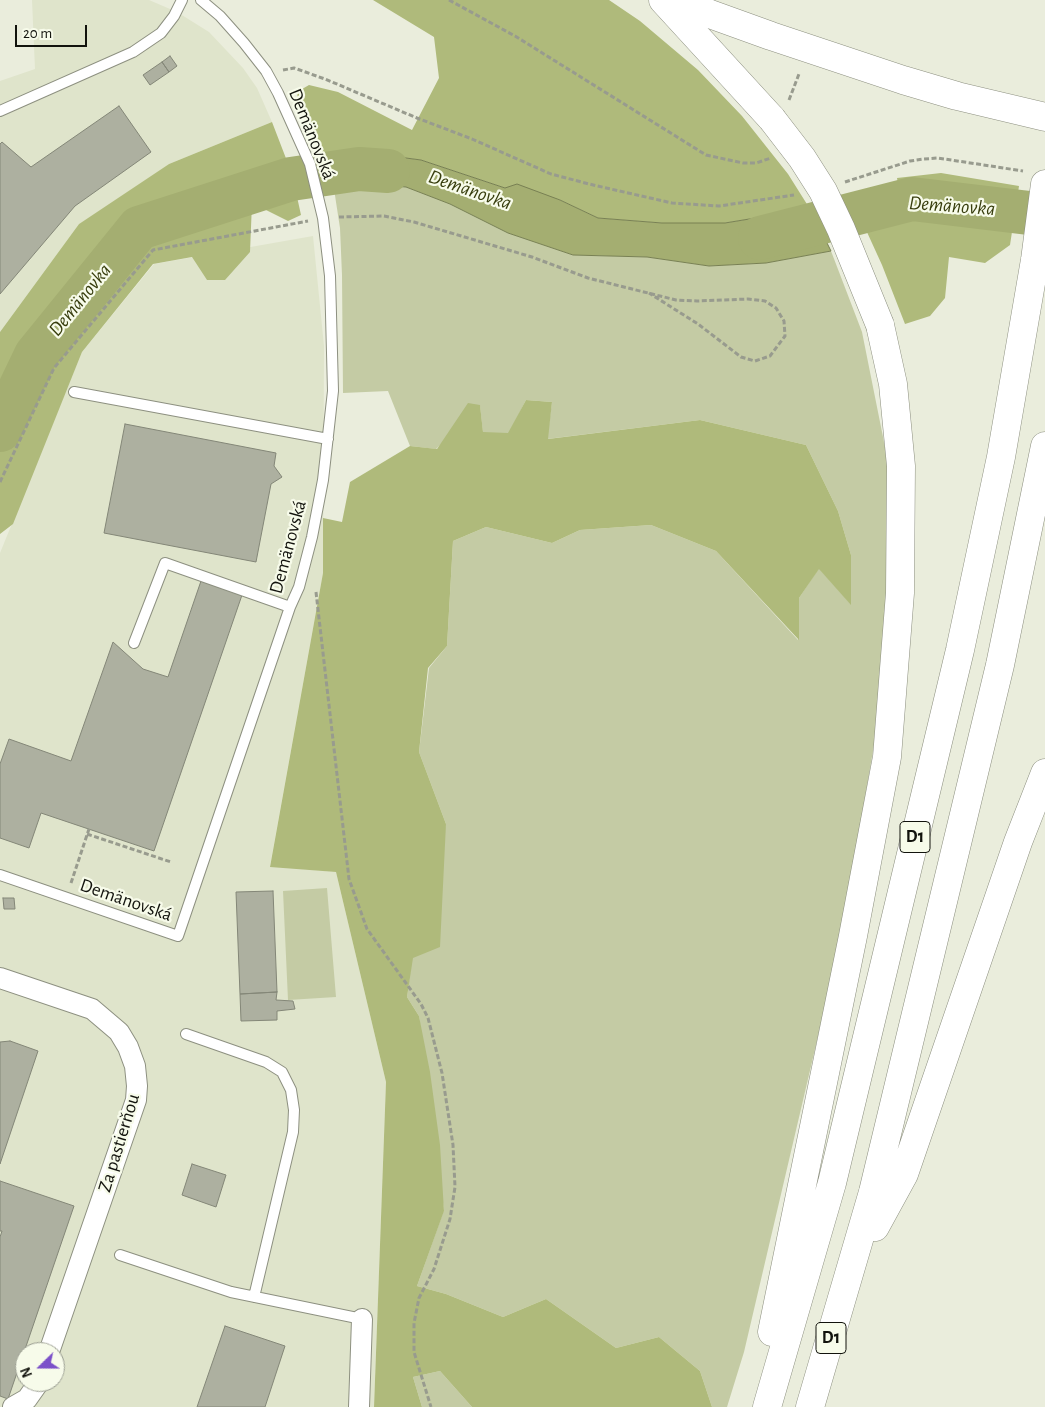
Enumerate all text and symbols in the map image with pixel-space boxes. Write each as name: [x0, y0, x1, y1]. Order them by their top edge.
scale bar: [18, 15, 90, 47]
text: 20 m: [23, 26, 52, 41]
street label: Demänovská: [283, 85, 341, 183]
water label: Demänovka: [425, 165, 515, 215]
water label: Demänovka: [908, 191, 996, 221]
water label: Demänovka: [44, 259, 116, 341]
street label: Demänovská: [265, 498, 311, 596]
road number: D1: [900, 822, 930, 852]
street label: Demänovská: [77, 874, 175, 926]
street label: Za pastierňou: [93, 1091, 145, 1195]
road number: D1: [816, 1322, 846, 1354]
north arrow: [15, 1342, 65, 1392]
text: N: [19, 1365, 35, 1379]

